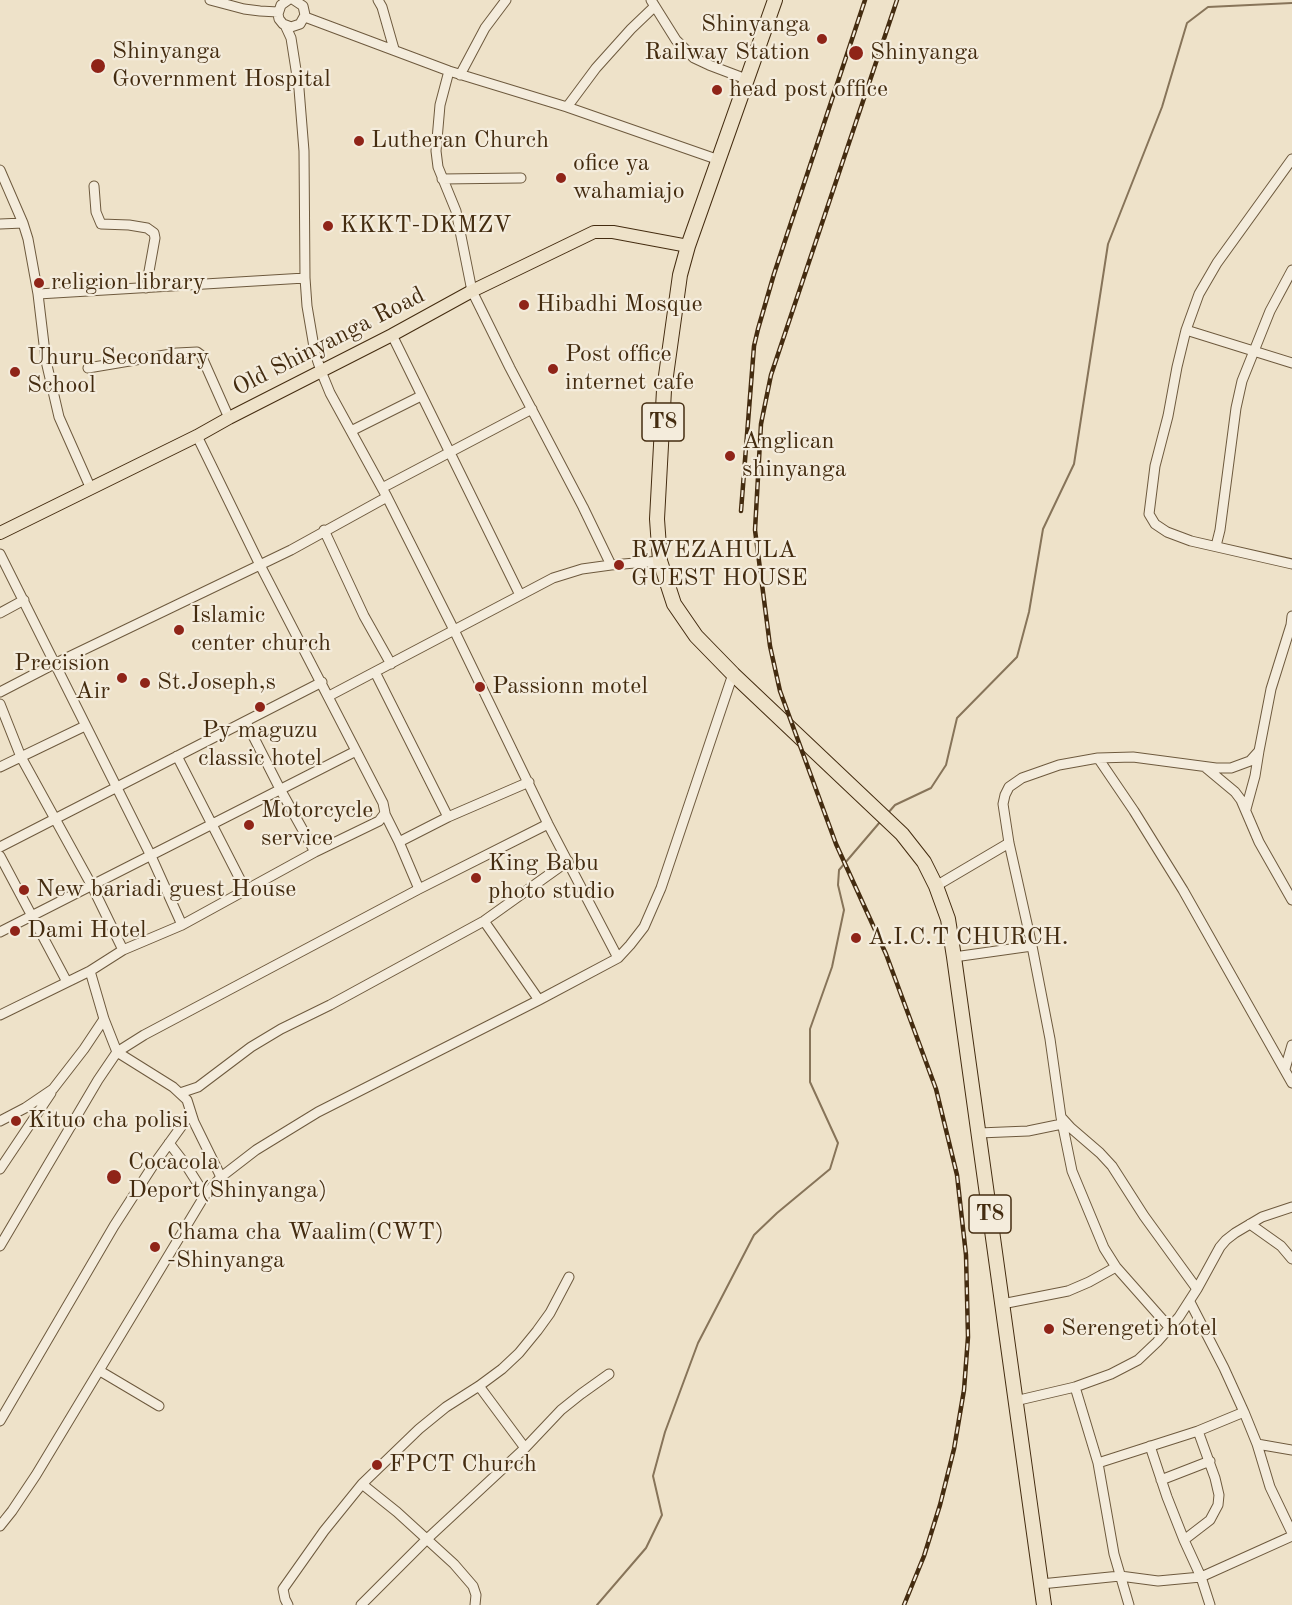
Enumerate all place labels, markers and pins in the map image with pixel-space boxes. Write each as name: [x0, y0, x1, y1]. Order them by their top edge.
place label: Shinyanga Railway Station: [644, 11, 810, 67]
marker: Shinyanga Railway Station: [815, 32, 829, 46]
place label: Shinyanga Government Hospital: [112, 38, 331, 94]
place label: Shinyanga: [870, 39, 979, 67]
marker: Shinyanga: [847, 44, 865, 62]
marker: Shinyanga Government Hospital: [89, 57, 107, 75]
place label: head post office: [729, 76, 888, 104]
marker: head post office: [710, 83, 724, 97]
place label: Lutheran Church: [371, 127, 549, 155]
marker: Lutheran Church: [352, 134, 366, 148]
place label: ofice ya wahamiajo: [573, 150, 685, 206]
marker: ofice ya wahamiajo: [554, 171, 568, 185]
place label: KKKT-DKMZV: [340, 212, 512, 240]
marker: KKKT-DKMZV: [321, 219, 335, 233]
place label: religion library: [51, 269, 205, 297]
marker: religion library: [32, 276, 46, 290]
place label: Hibadhi Mosque: [536, 291, 703, 319]
marker: Hibadhi Mosque: [517, 298, 531, 312]
place label: Post office internet cafe: [565, 341, 694, 397]
place label: Uhuru Secondary School: [27, 344, 209, 400]
marker: Post office internet cafe: [546, 362, 560, 376]
marker: Uhuru Secondary School: [8, 365, 22, 379]
place label: Anglican shinyanga: [742, 428, 846, 484]
marker: Anglican shinyanga: [723, 449, 737, 463]
place label: RWEZAHULA GUEST HOUSE: [631, 537, 807, 593]
marker: RWEZAHULA GUEST HOUSE: [612, 558, 626, 572]
place label: Islamic center church: [191, 602, 331, 658]
marker: Islamic center church: [172, 623, 186, 637]
place label: Precision Air: [14, 650, 110, 706]
place label: St.Joseph,s: [157, 669, 276, 697]
marker: Precision Air: [115, 671, 129, 685]
place label: Passionn motel: [492, 673, 648, 701]
marker: St.Joseph,s: [138, 676, 152, 690]
marker: Passionn motel: [473, 680, 487, 694]
marker: Py maguzu classic hotel: [253, 700, 267, 714]
place label: Py maguzu classic hotel: [198, 717, 322, 773]
place label: Motorcycle service: [261, 797, 373, 853]
marker: Motorcycle service: [242, 818, 256, 832]
place label: King Babu photo studio: [488, 850, 615, 906]
marker: King Babu photo studio: [469, 871, 483, 885]
place label: New bariadi guest House: [36, 876, 296, 904]
marker: New bariadi guest House: [17, 883, 31, 897]
place label: Dami Hotel: [27, 917, 147, 945]
marker: Dami Hotel: [8, 924, 22, 938]
place label: A.I.C.T CHURCH.: [868, 924, 1068, 952]
marker: A.I.C.T CHURCH.: [849, 931, 863, 945]
place label: Kituo cha polisi: [28, 1107, 189, 1135]
marker: Kituo cha polisi: [9, 1114, 23, 1128]
place label: Cocacola Deport(Shinyanga): [128, 1149, 327, 1205]
marker: Cocacola Deport(Shinyanga): [105, 1168, 123, 1186]
place label: Chama cha Waalim(CWT) -Shinyanga: [167, 1219, 444, 1275]
marker: Chama cha Waalim(CWT) -Shinyanga: [148, 1240, 162, 1254]
place label: Serengeti hotel: [1061, 1315, 1217, 1343]
marker: Serengeti hotel: [1042, 1322, 1056, 1336]
place label: FPCT Church: [389, 1451, 537, 1479]
marker: FPCT Church: [370, 1458, 384, 1472]

